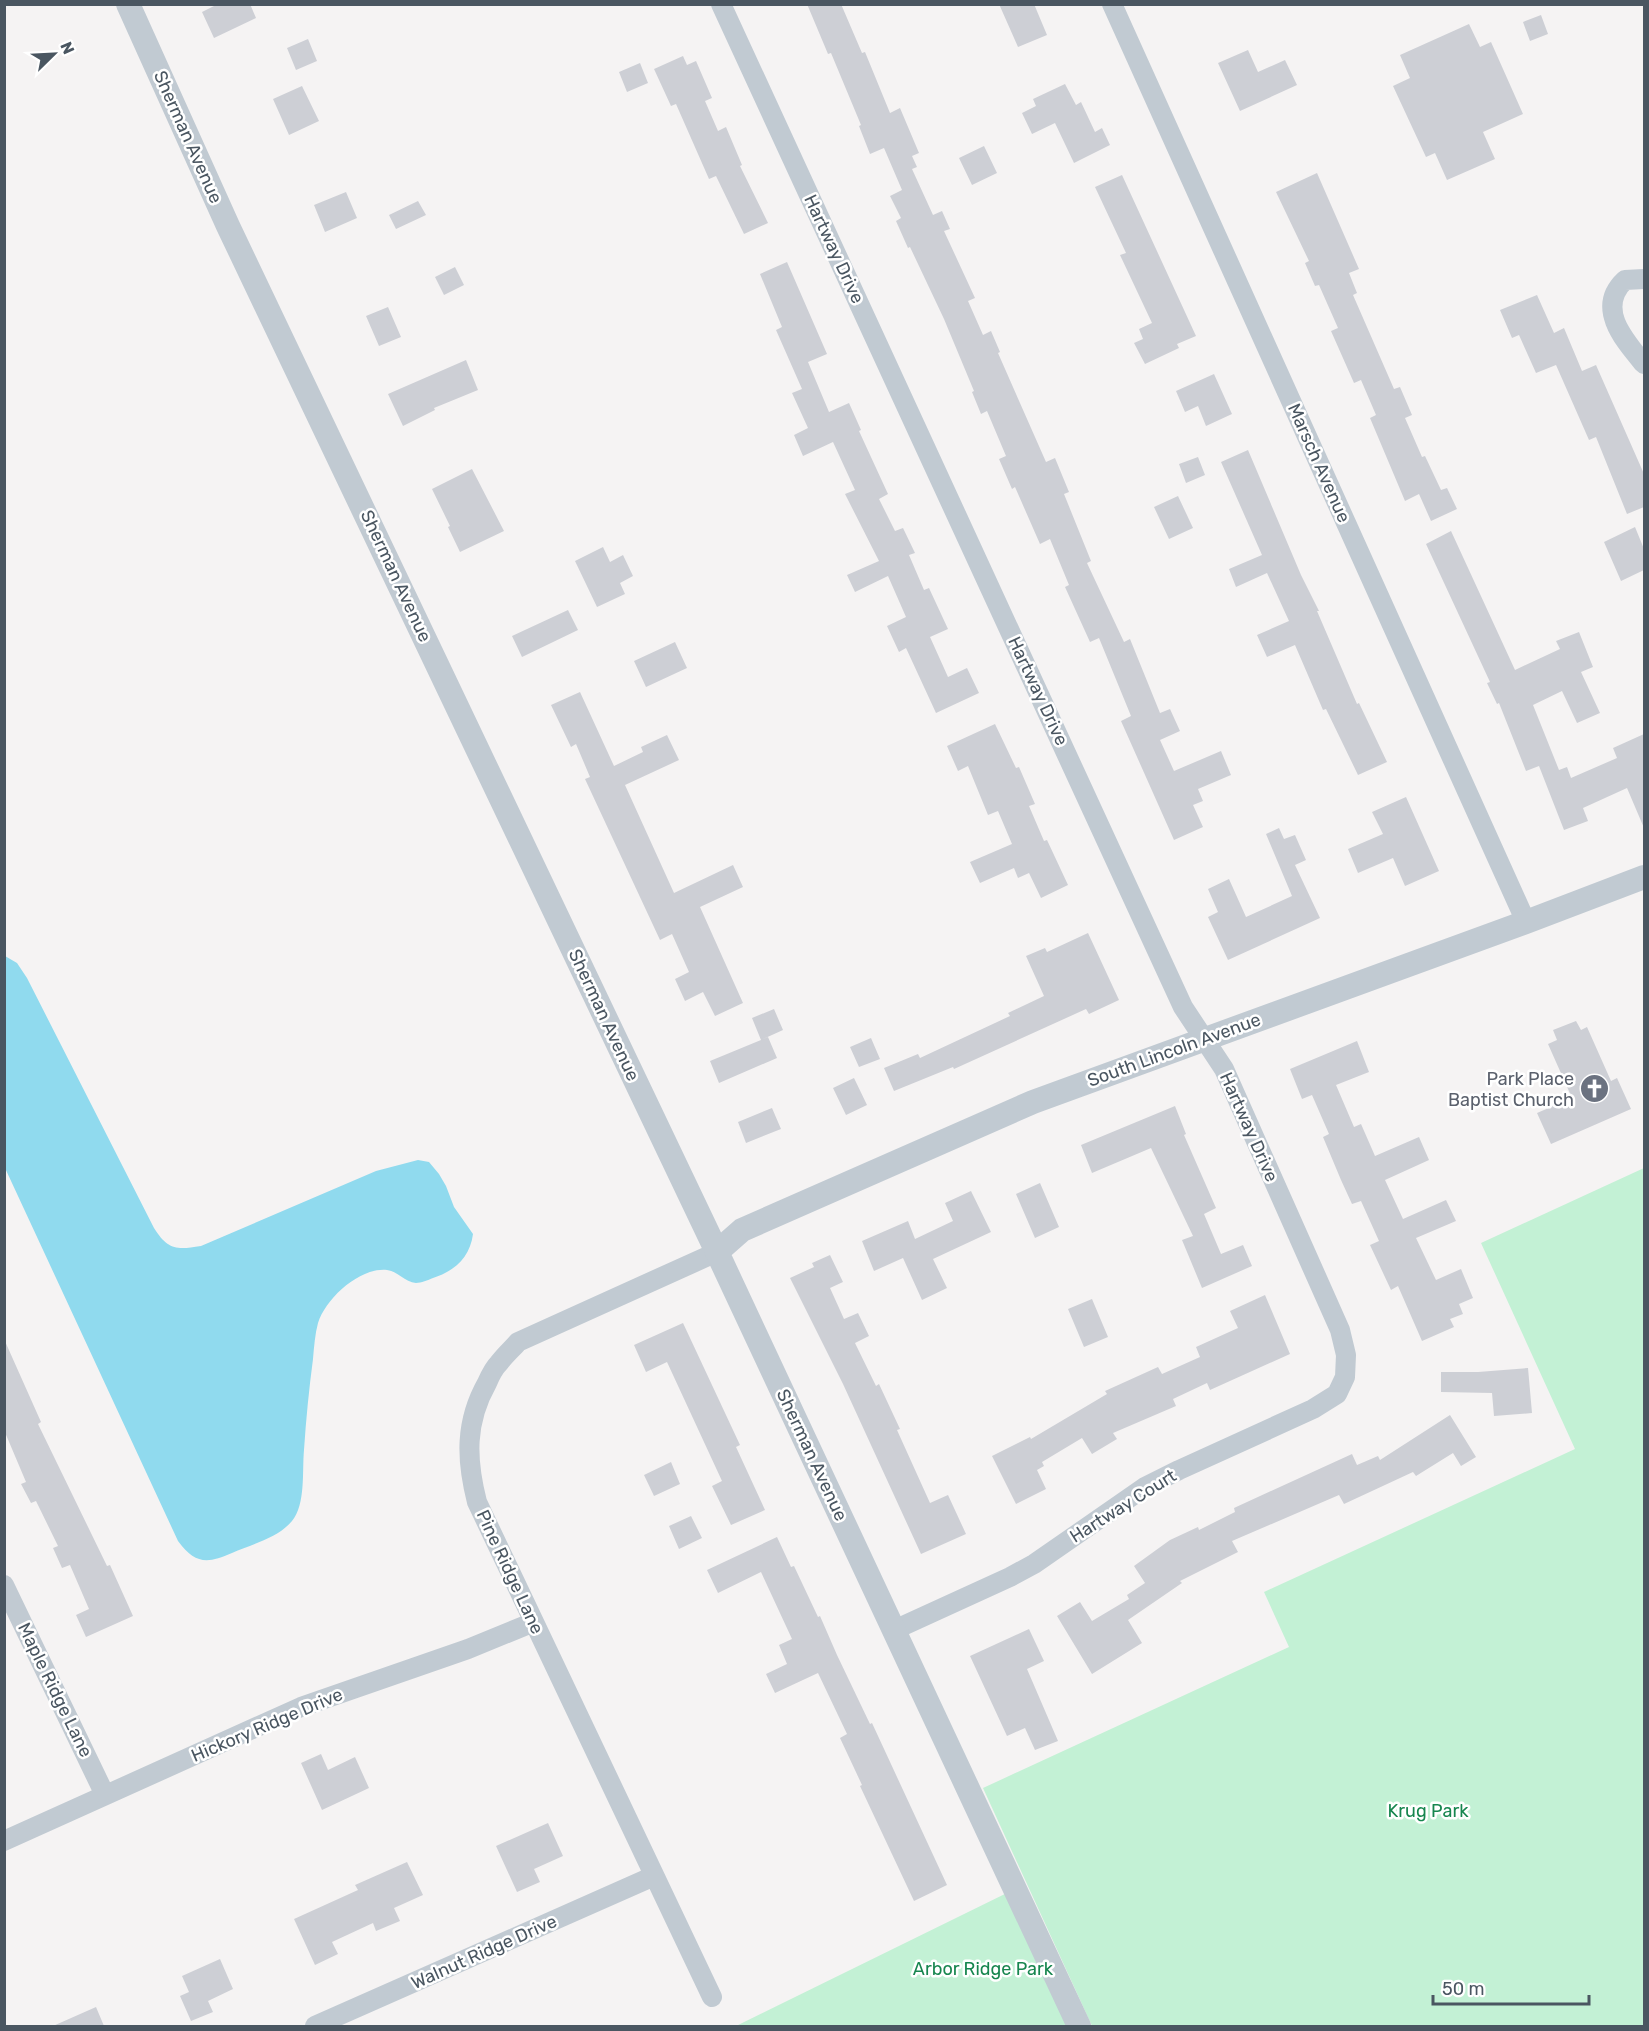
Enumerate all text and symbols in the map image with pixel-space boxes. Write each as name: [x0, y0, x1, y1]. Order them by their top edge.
north arrow: [24, 24, 84, 84]
text: N: [56, 39, 78, 57]
street label: Sherman Avenue: [149, 67, 227, 207]
street label: Hartway Drive: [799, 191, 869, 307]
street label: Marsch Avenue: [1283, 400, 1355, 526]
street label: Sherman Avenue: [356, 507, 436, 645]
street label: Hartway Drive: [1003, 633, 1073, 749]
street label: Sherman Avenue: [564, 946, 644, 1084]
street label: South Lincoln Avenue: [1084, 1008, 1264, 1092]
place label: Park Place Baptist Church: [1448, 1068, 1574, 1111]
street label: Hartway Drive: [1215, 1069, 1283, 1185]
church icon: Park Place Baptist Church: [1579, 1073, 1611, 1105]
street label: Sherman Avenue: [772, 1386, 852, 1524]
street label: Hartway Court: [1066, 1464, 1180, 1548]
street label: Pine Ridge Lane: [472, 1506, 548, 1638]
street label: Maple Ridge Lane: [13, 1619, 97, 1761]
street label: Hickory Ridge Drive: [188, 1683, 346, 1767]
park label: Krug Park: [1387, 1800, 1469, 1822]
street label: Walnut Ridge Drive: [408, 1910, 560, 1994]
park label: Arbor Ridge Park: [913, 1958, 1054, 1980]
scale bar: [1433, 1968, 1589, 2006]
text: 50 m: [1442, 1978, 1485, 2000]

